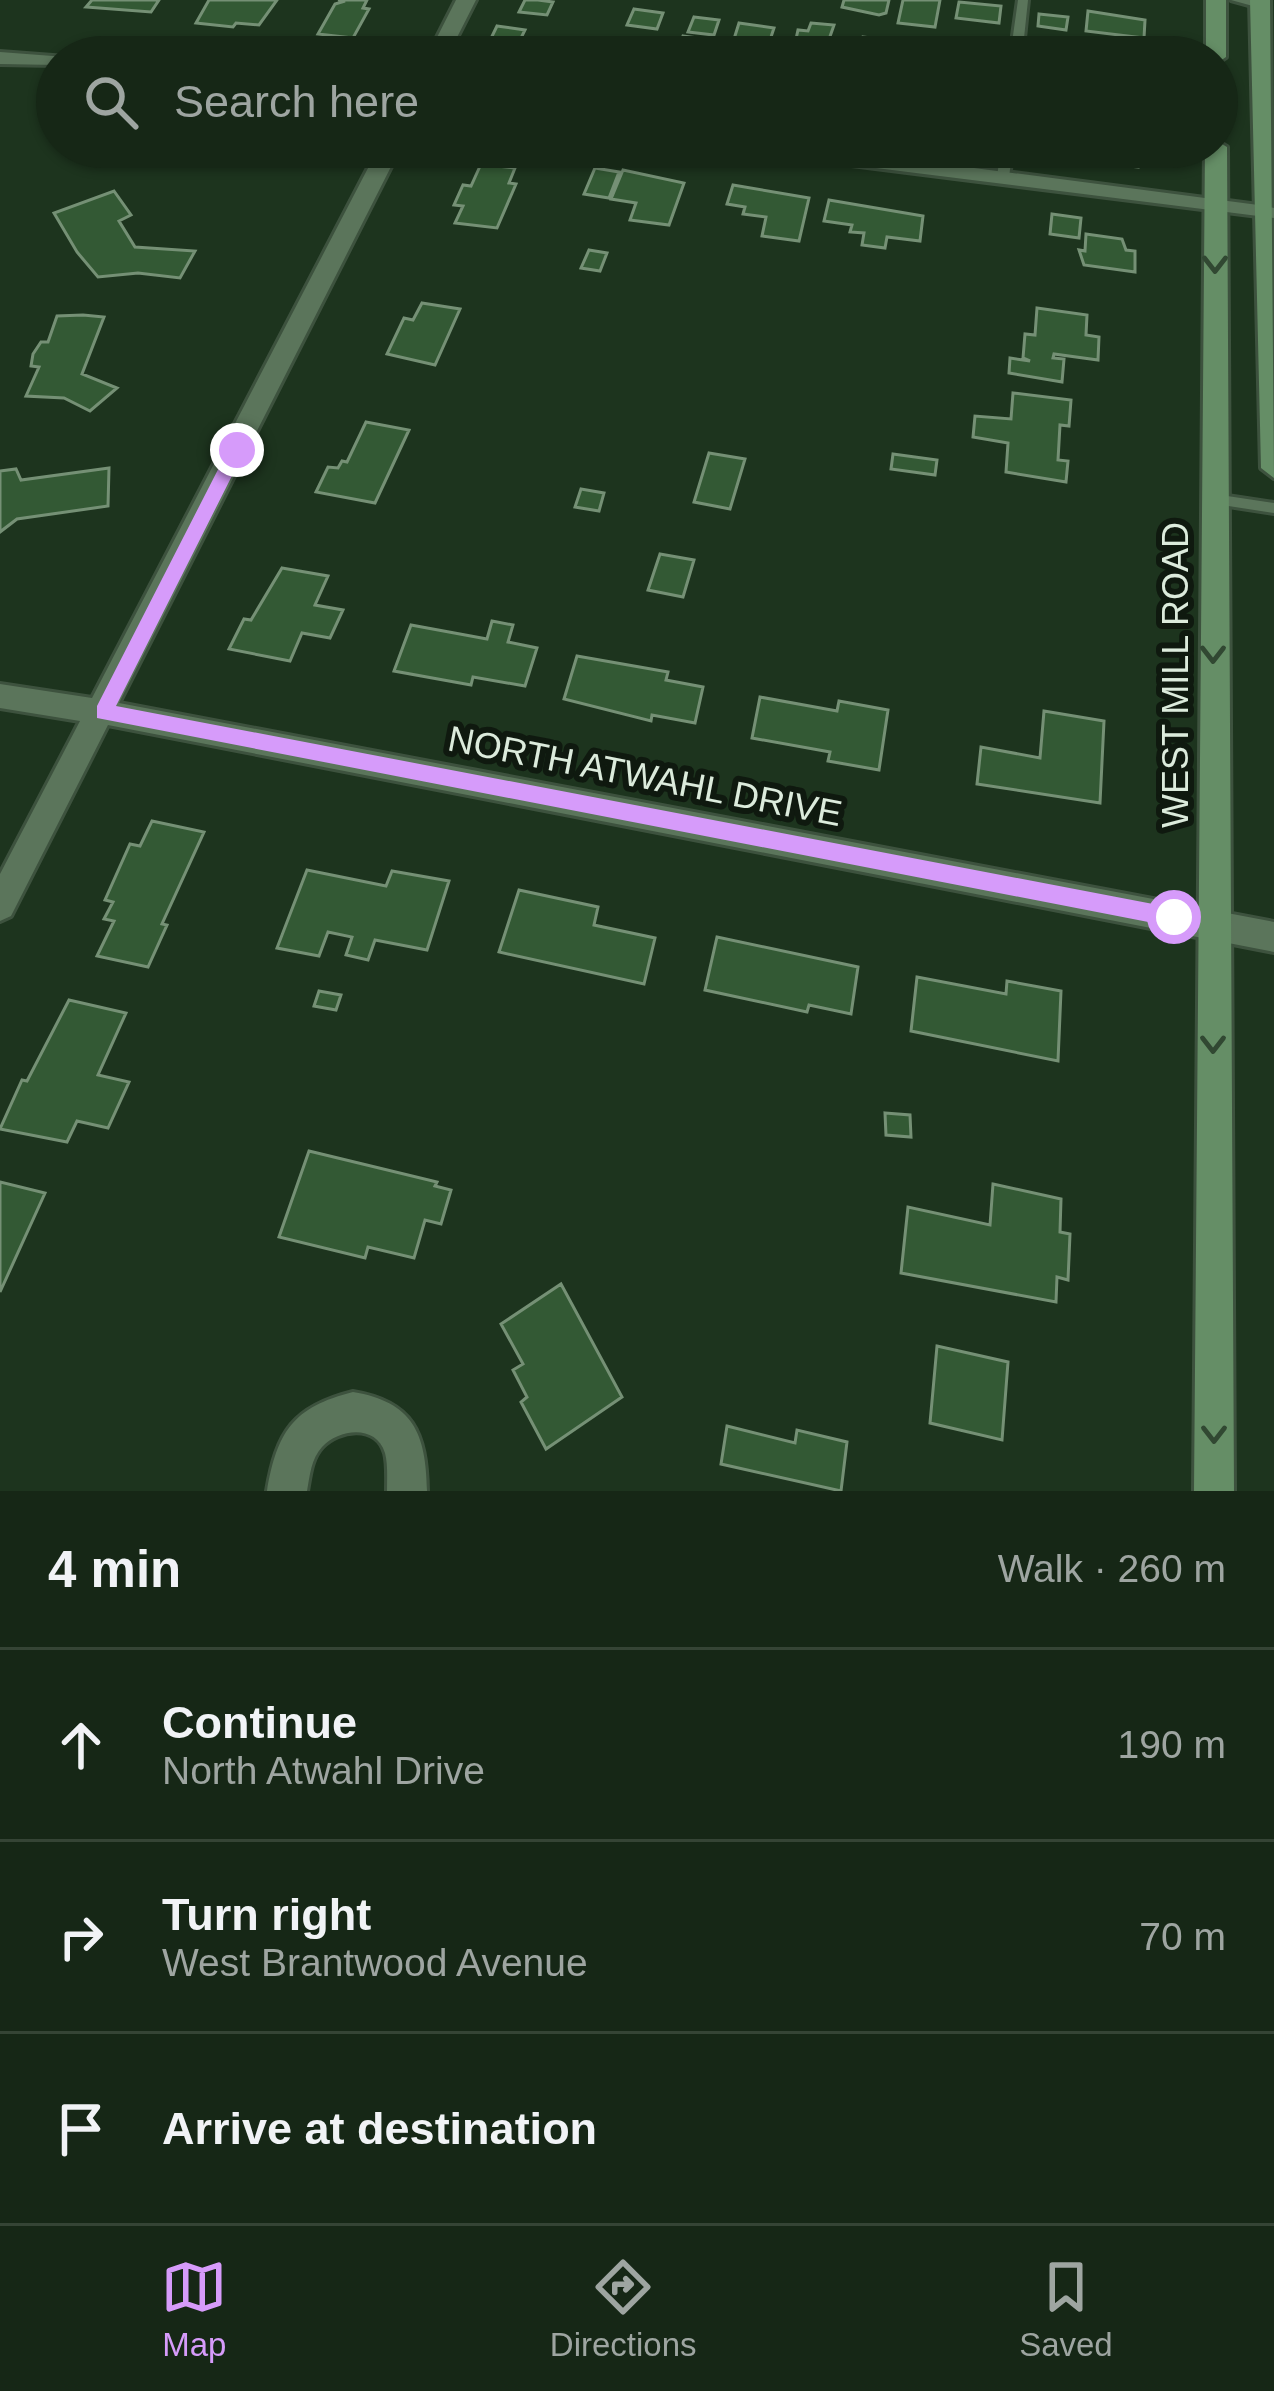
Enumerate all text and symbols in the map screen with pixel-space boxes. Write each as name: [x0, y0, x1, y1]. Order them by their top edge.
search box: [36, 36, 1238, 168]
icon: search: [78, 69, 144, 135]
text: Search here: [174, 76, 419, 127]
one-way arrow: [1202, 256, 1228, 274]
route end: [210, 423, 264, 477]
street label: WEST MILL ROAD: [1155, 522, 1196, 828]
one-way arrow: [1200, 646, 1226, 664]
street label: NORTH ATWAHL DRIVE: [445, 718, 845, 834]
route start: [1147, 890, 1201, 944]
one-way arrow: [1200, 1036, 1226, 1054]
one-way arrow: [1201, 1426, 1227, 1444]
text: 4 min: [48, 1541, 181, 1598]
text: Walk · 260 m: [998, 1547, 1226, 1590]
text: Continue: [162, 1697, 357, 1748]
icon: ahead: [48, 1712, 114, 1778]
text: 190 m: [1118, 1723, 1226, 1766]
text: North Atwahl Drive: [162, 1749, 485, 1792]
text: Turn right: [162, 1889, 371, 1940]
icon: right: [48, 1904, 114, 1970]
text: 70 m: [1139, 1915, 1226, 1958]
text: West Brantwood Avenue: [162, 1941, 588, 1984]
icon: arrive: [48, 2096, 114, 2162]
text: Arrive at destination: [162, 2103, 597, 2154]
tab: Map: [161, 2254, 227, 2364]
tab: Directions: [550, 2254, 697, 2364]
tab: Saved: [1019, 2254, 1113, 2364]

